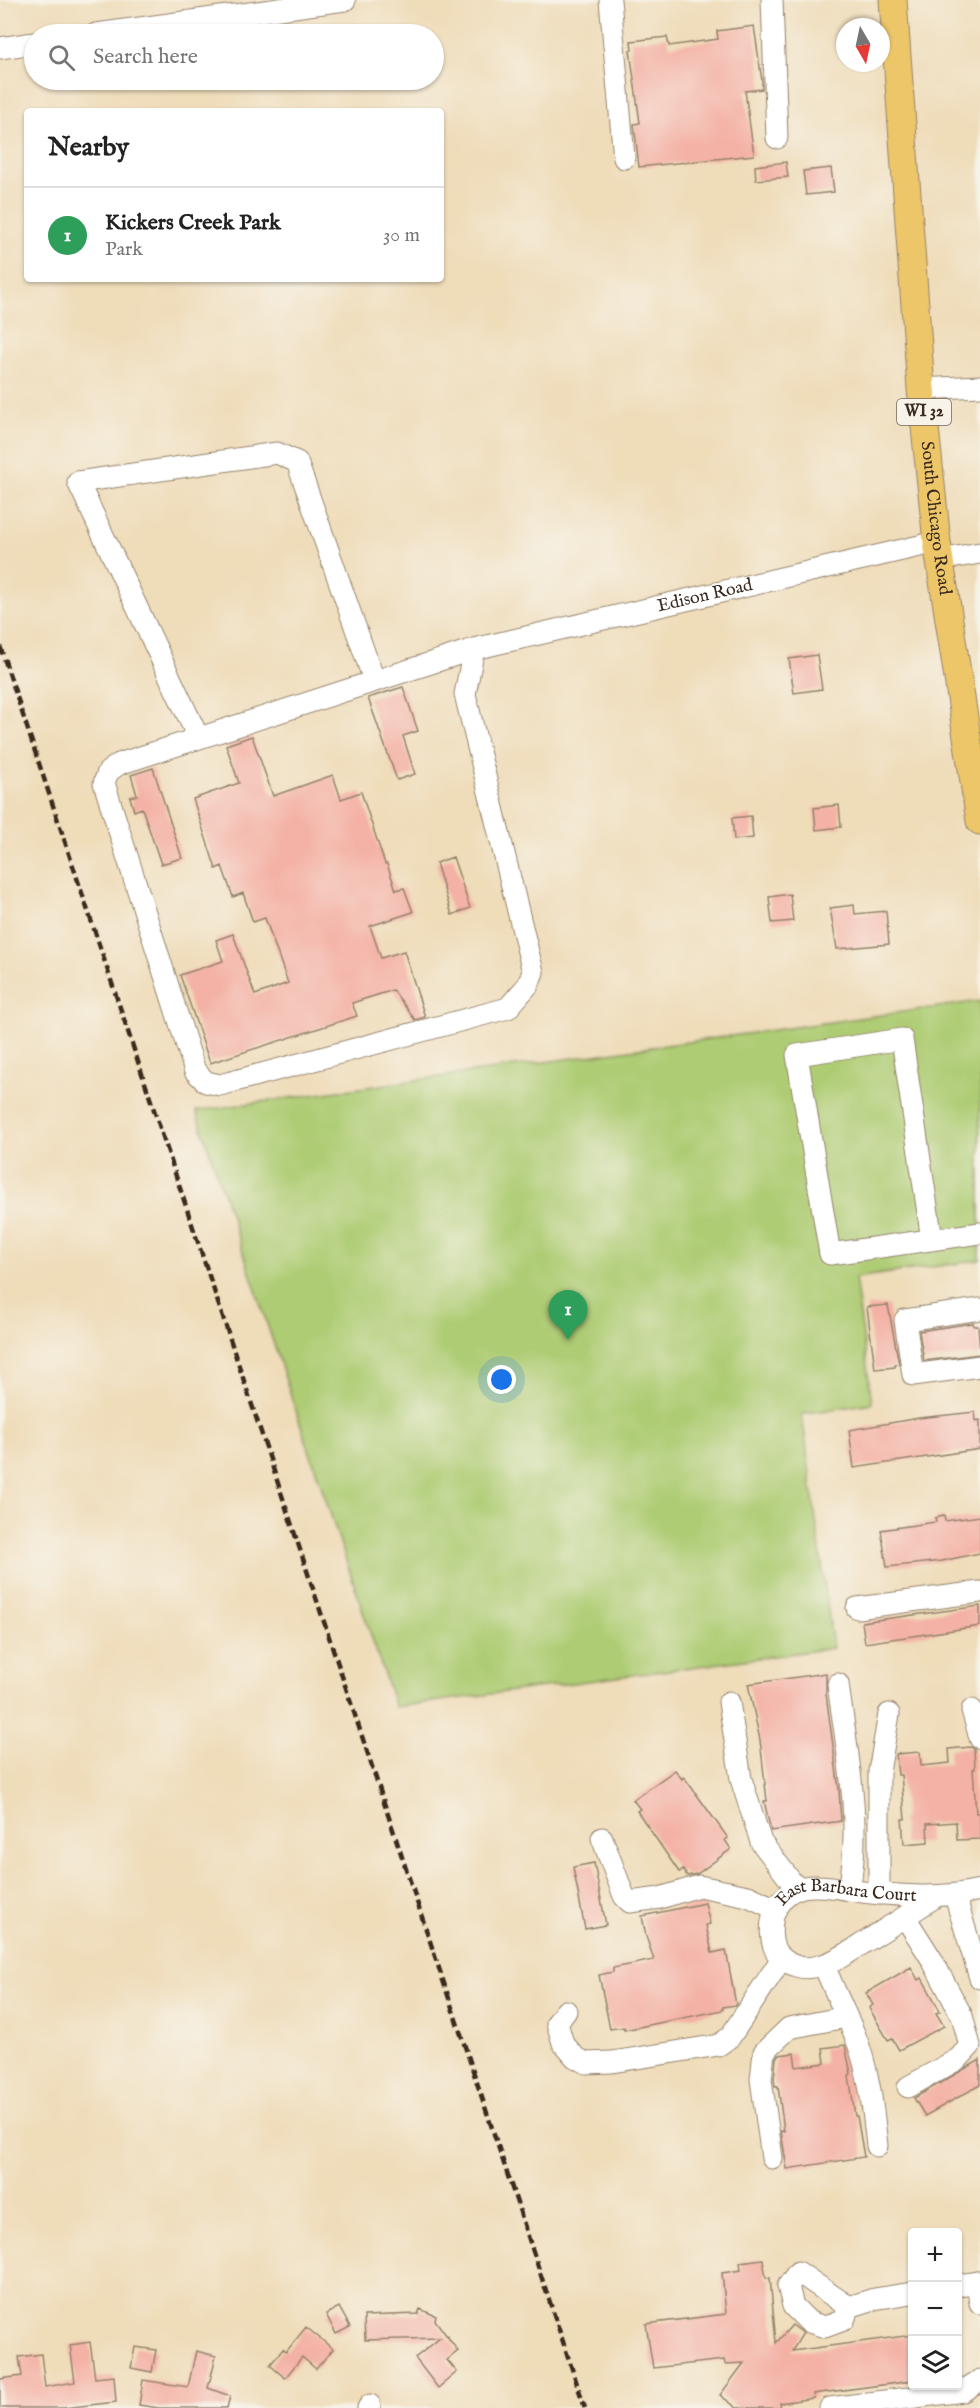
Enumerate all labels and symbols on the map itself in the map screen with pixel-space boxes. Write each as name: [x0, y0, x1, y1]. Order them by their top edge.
north arrow: [836, 18, 890, 72]
road number: WI 32: [897, 399, 951, 425]
street label: South Chicago Road: [915, 440, 957, 597]
street label: Edison Road: [655, 573, 755, 618]
pin: 1: [548, 1290, 588, 1340]
your location: [487, 1365, 516, 1394]
street label: East Barbara Court: [771, 1875, 917, 1911]

